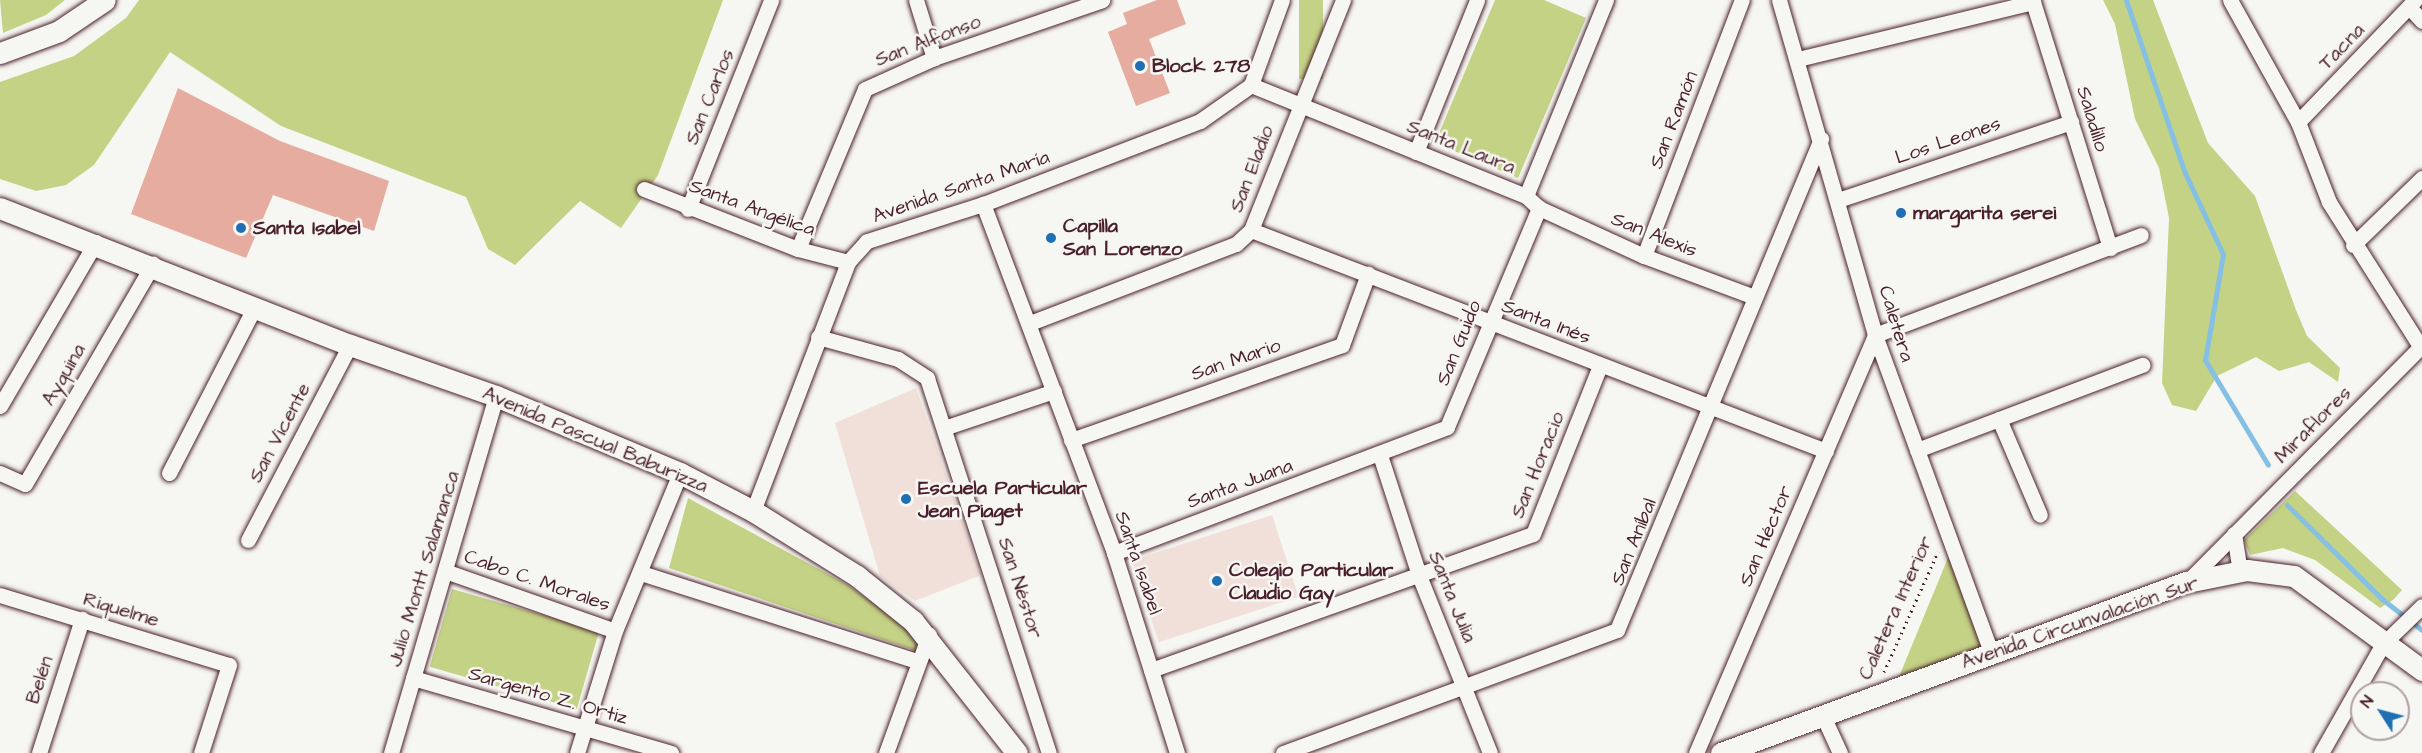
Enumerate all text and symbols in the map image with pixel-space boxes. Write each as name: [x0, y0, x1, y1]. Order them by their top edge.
street label: San Alfonso: [872, 10, 984, 72]
street label: Tacna: [2314, 19, 2370, 75]
street label: San Carlos: [680, 46, 740, 148]
place label: Block 278: [1152, 54, 1250, 78]
marker: Block 278: [1133, 59, 1147, 73]
street label: San Ramón: [1644, 68, 1704, 172]
street label: Saladillo: [2071, 83, 2113, 155]
street label: Los Leones: [1892, 112, 2004, 170]
street label: Santa Laura: [1403, 114, 1519, 180]
street label: San Eladio: [1225, 122, 1279, 216]
street label: Avenida Santa María: [869, 145, 1053, 229]
street label: Santa Angélica: [686, 174, 818, 242]
place label: margarita serei: [1913, 201, 2056, 225]
marker: margarita serei: [1894, 206, 1908, 220]
street label: San Alexis: [1608, 207, 1700, 263]
place label: Capilla San Lorenzo: [1063, 214, 1182, 261]
place label: Santa Isabel: [253, 216, 361, 240]
marker: Santa Isabel: [234, 221, 248, 235]
marker: Capilla San Lorenzo: [1044, 231, 1058, 245]
street label: Caletera: [1873, 283, 1919, 365]
street label: Santa Inés: [1498, 294, 1594, 350]
street label: San Guido: [1431, 297, 1487, 389]
street label: San Mario: [1188, 334, 1284, 386]
street label: Ayquina: [37, 340, 91, 410]
street label: San Vicente: [244, 379, 316, 487]
street label: Avenida Pascual Baburizza: [479, 382, 711, 498]
street label: Miraflores: [2270, 382, 2356, 468]
street label: San Horacio: [1506, 408, 1570, 522]
street label: Santa Juana: [1184, 454, 1296, 514]
street label: Julio Montt Salamanca: [383, 468, 465, 670]
place label: Escuela Particular Jean Piaget: [918, 476, 1087, 523]
street label: San Héctor: [1734, 482, 1798, 590]
marker: Escuela Particular Jean Piaget: [899, 492, 913, 506]
street label: San Aníbal: [1606, 495, 1662, 589]
street label: Santa Isabel: [1109, 508, 1167, 618]
street label: Caletera Interior: [1854, 532, 1938, 684]
street label: San Néstor: [992, 534, 1048, 642]
street label: Cabo C. Morales: [461, 545, 613, 617]
street label: Santa Julia: [1423, 548, 1481, 646]
place label: Colegio Particular Claudio Gay: [1229, 558, 1393, 605]
street label: Avenida Circunvalación Sur: [1958, 571, 2202, 675]
marker: Colegio Particular Claudio Gay: [1210, 574, 1224, 588]
street label: Riquelme: [80, 587, 162, 633]
street label: Belén: [21, 653, 59, 707]
street label: Sargento Z. Ortiz: [466, 662, 630, 730]
north arrow: [2350, 681, 2410, 741]
text: N: [2355, 691, 2379, 712]

